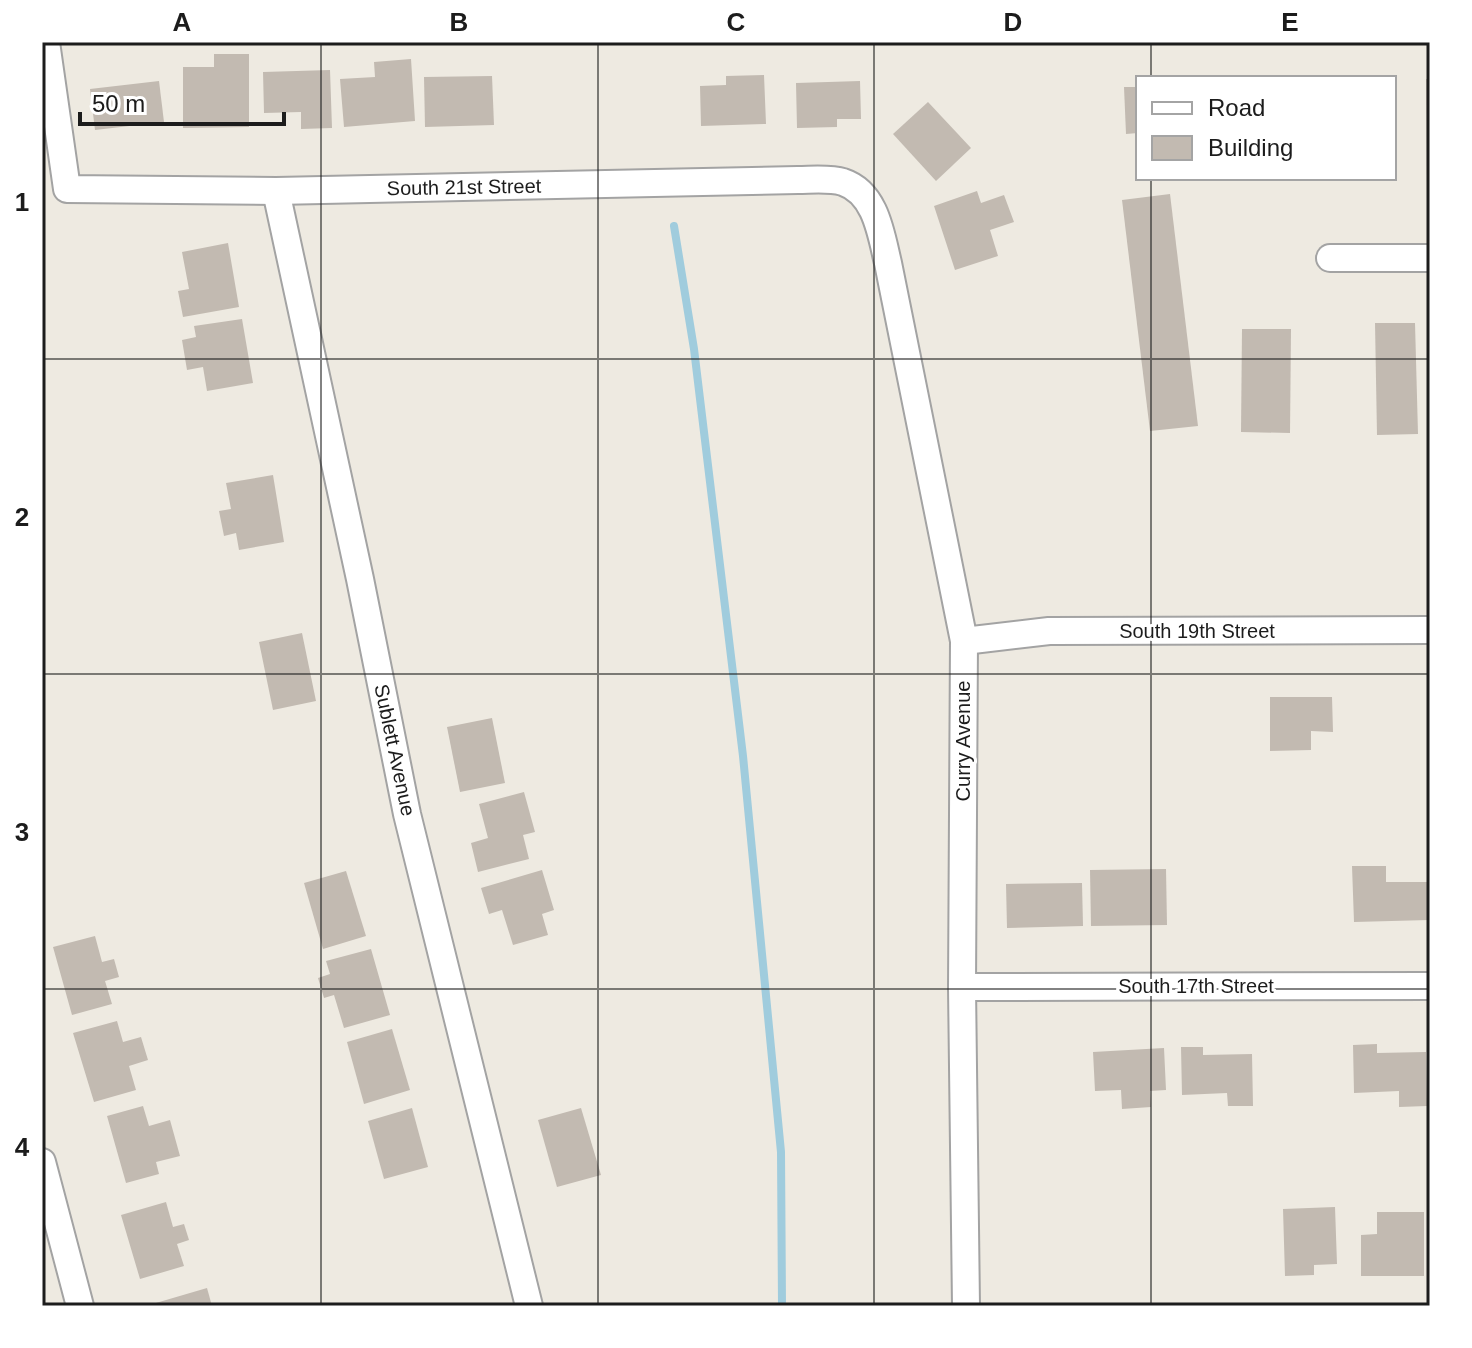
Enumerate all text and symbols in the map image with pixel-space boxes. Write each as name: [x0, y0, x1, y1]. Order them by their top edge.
text: A: [173, 7, 192, 37]
text: B: [450, 7, 468, 37]
text: C: [727, 7, 746, 37]
text: D: [1004, 7, 1022, 37]
text: E: [1281, 7, 1299, 37]
scale bar: [80, 76, 284, 126]
legend: [1136, 76, 1396, 180]
text: 50 m: [92, 90, 145, 117]
text: Road: [1208, 94, 1265, 121]
text: Building: [1208, 134, 1293, 161]
street label: South 21st Street: [387, 175, 542, 199]
text: 1: [15, 187, 29, 217]
text: 2: [15, 502, 29, 532]
street label: South 19th Street: [1119, 620, 1275, 642]
street label: Curry Avenue: [952, 681, 974, 801]
street label: Sublett Avenue: [370, 682, 420, 818]
text: 3: [15, 817, 29, 847]
street label: South 17th Street: [1118, 975, 1274, 997]
text: 4: [15, 1132, 30, 1162]

